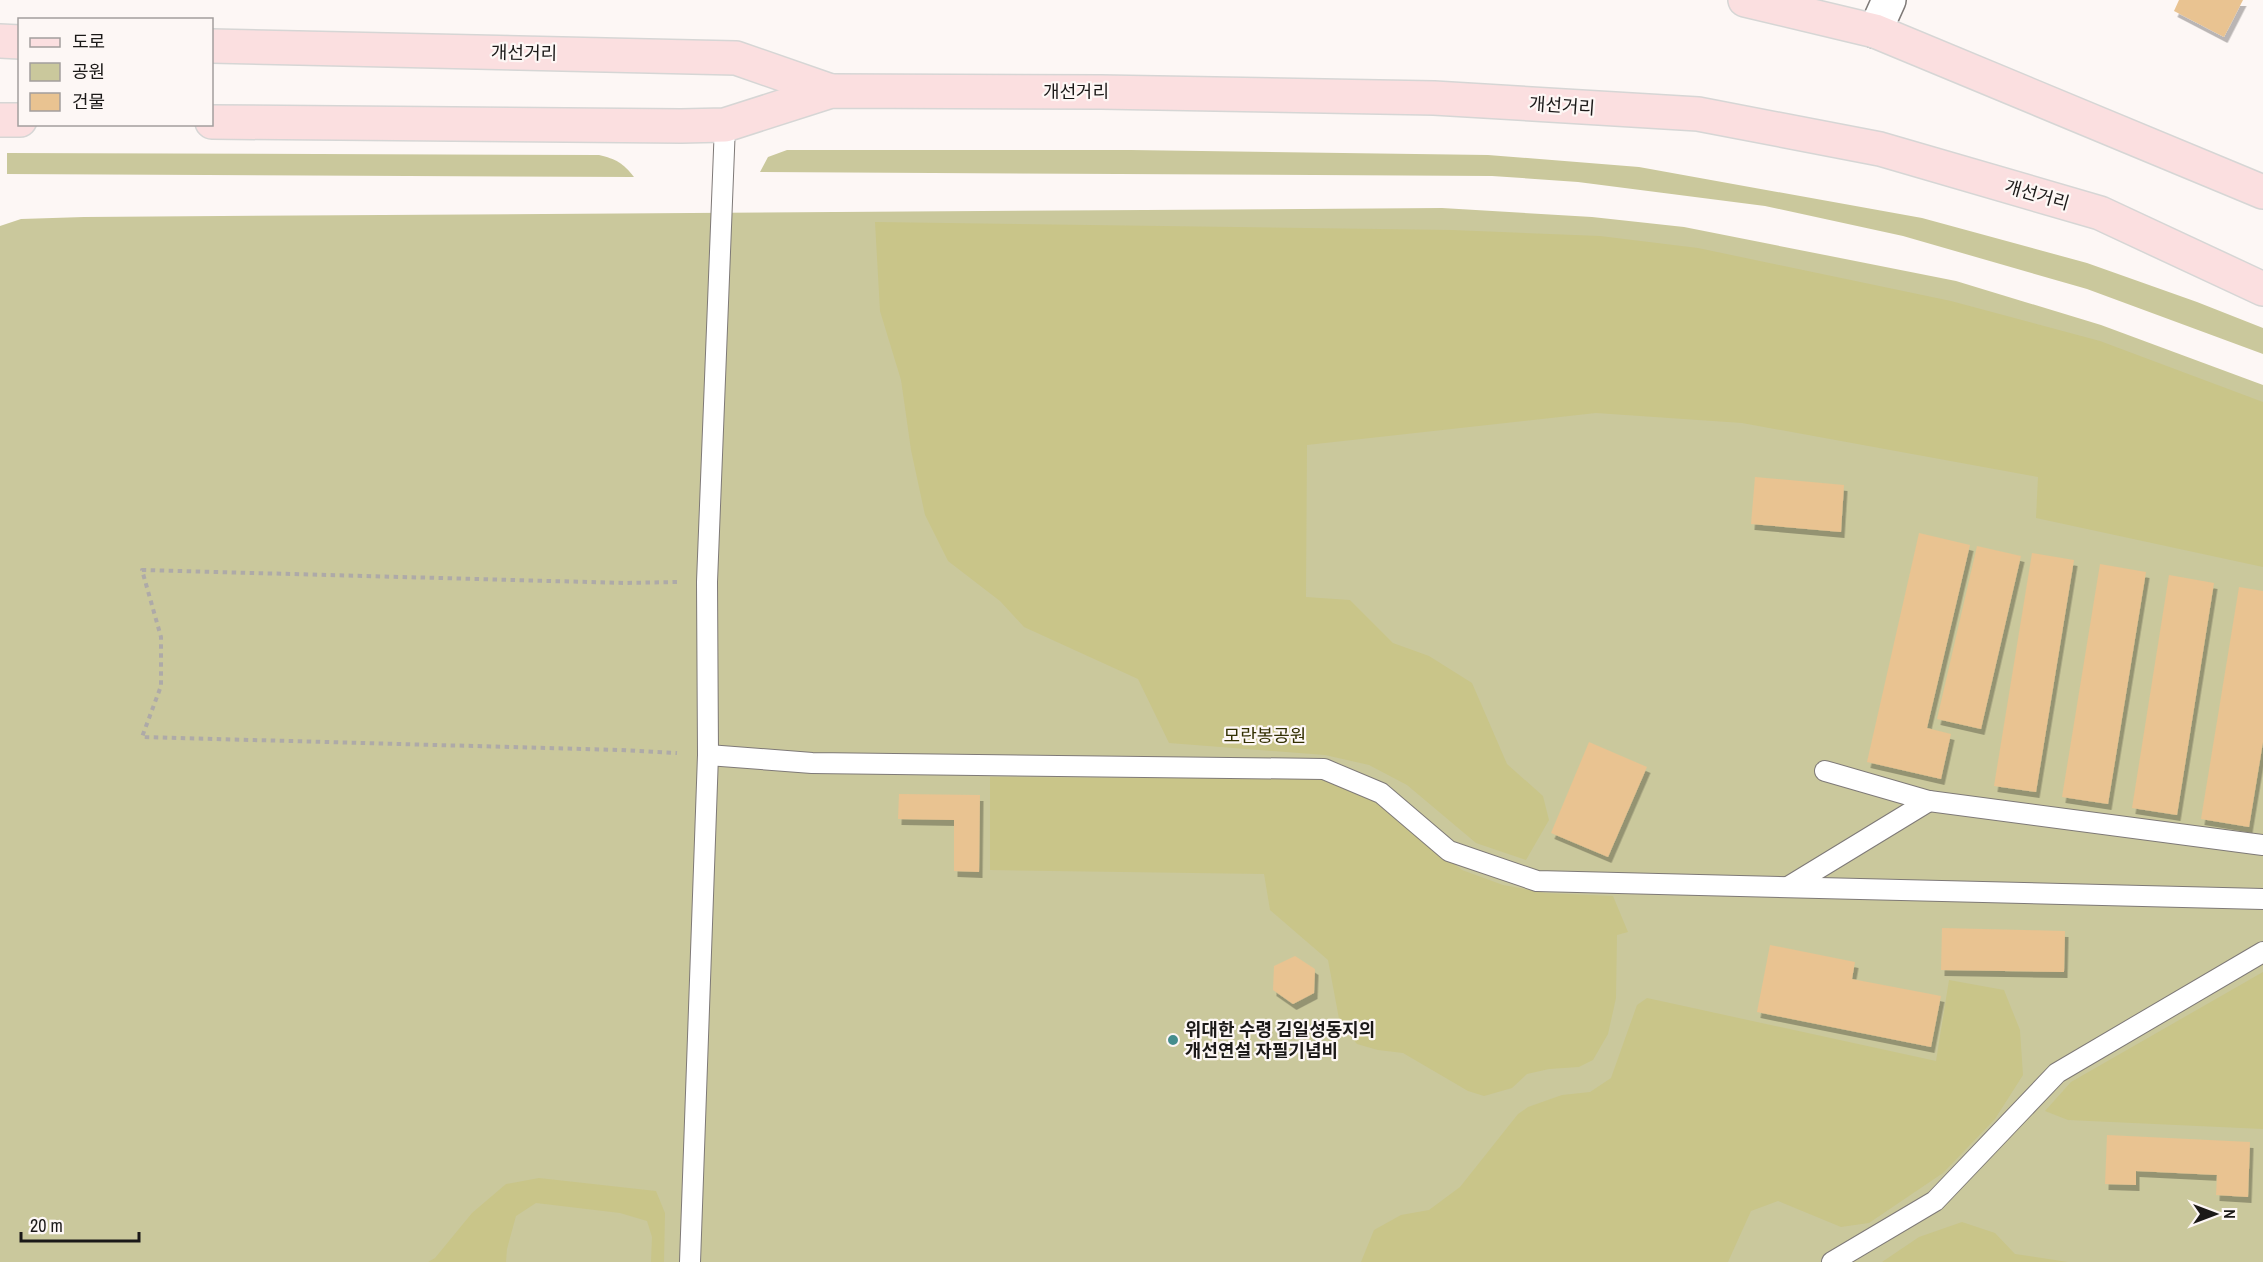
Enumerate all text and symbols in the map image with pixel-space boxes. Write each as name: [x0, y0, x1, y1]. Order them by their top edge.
legend: [18, 18, 213, 126]
text: 도로: [72, 29, 105, 54]
street label: 개선거리: [491, 39, 557, 66]
text: 공원: [72, 59, 105, 84]
street label: 개선거리: [1043, 79, 1109, 104]
text: 건물: [72, 89, 105, 114]
street label: 개선거리: [1528, 91, 1596, 120]
street label: 개선거리: [2002, 173, 2072, 216]
park label: 모란봉공원: [1224, 723, 1306, 748]
place label: 위대한 수령 김일성동지의 개선연설 자필기념비: [1185, 1017, 1375, 1063]
marker: 위대한 수령 김일성동지의 개선연설 자필기념비: [1166, 1033, 1180, 1047]
north arrow: [2185, 1184, 2245, 1244]
scale bar: [21, 1205, 140, 1243]
text: N: [2219, 1209, 2241, 1219]
text: 20 m: [30, 1213, 63, 1238]

